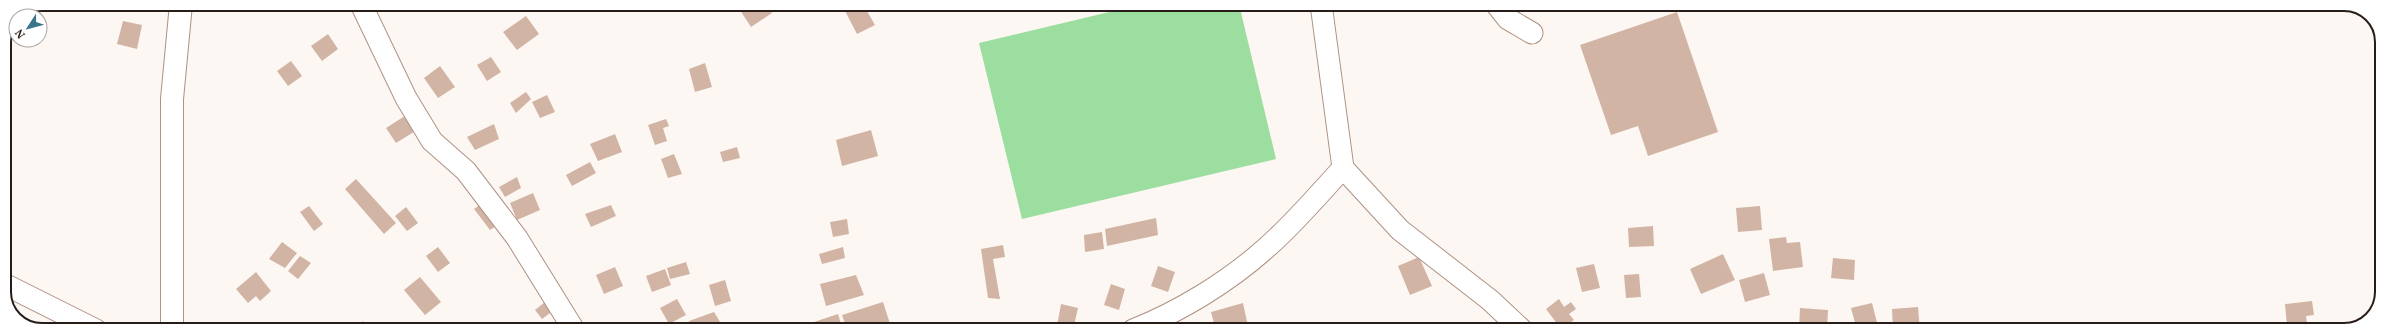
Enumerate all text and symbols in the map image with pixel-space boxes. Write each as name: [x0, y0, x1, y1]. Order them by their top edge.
north arrow: [8, 8, 48, 48]
text: N: [11, 26, 28, 41]

